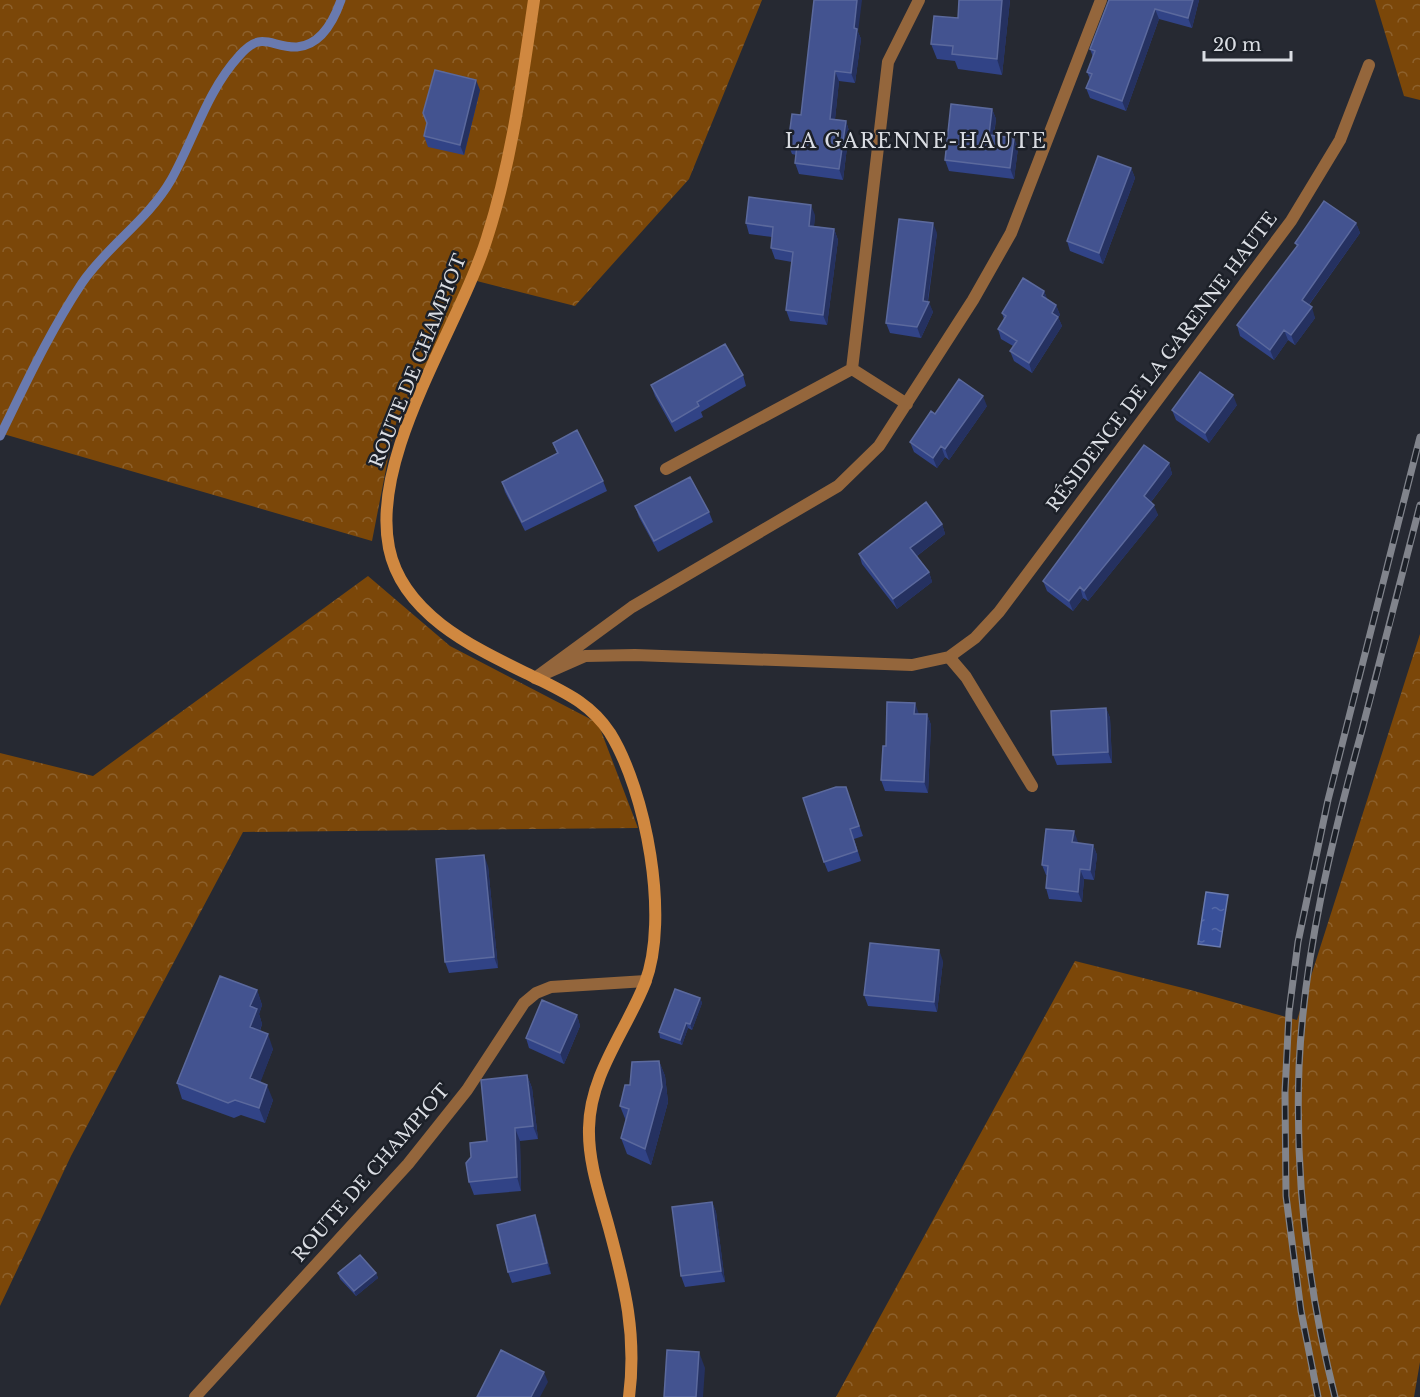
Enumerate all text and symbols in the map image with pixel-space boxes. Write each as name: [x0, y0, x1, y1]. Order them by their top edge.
scale bar: [1204, 24, 1291, 62]
text: 20 m: [1213, 34, 1261, 56]
district label: LA GARENNE-HAUTE: [785, 129, 1047, 153]
street label: RÉSIDENCE DE LA GARENNE HAUTE: [1041, 207, 1282, 516]
street label: ROUTE DE CHAMPIOT: [365, 251, 471, 471]
street label: ROUTE DE CHAMPIOT: [288, 1079, 455, 1266]

